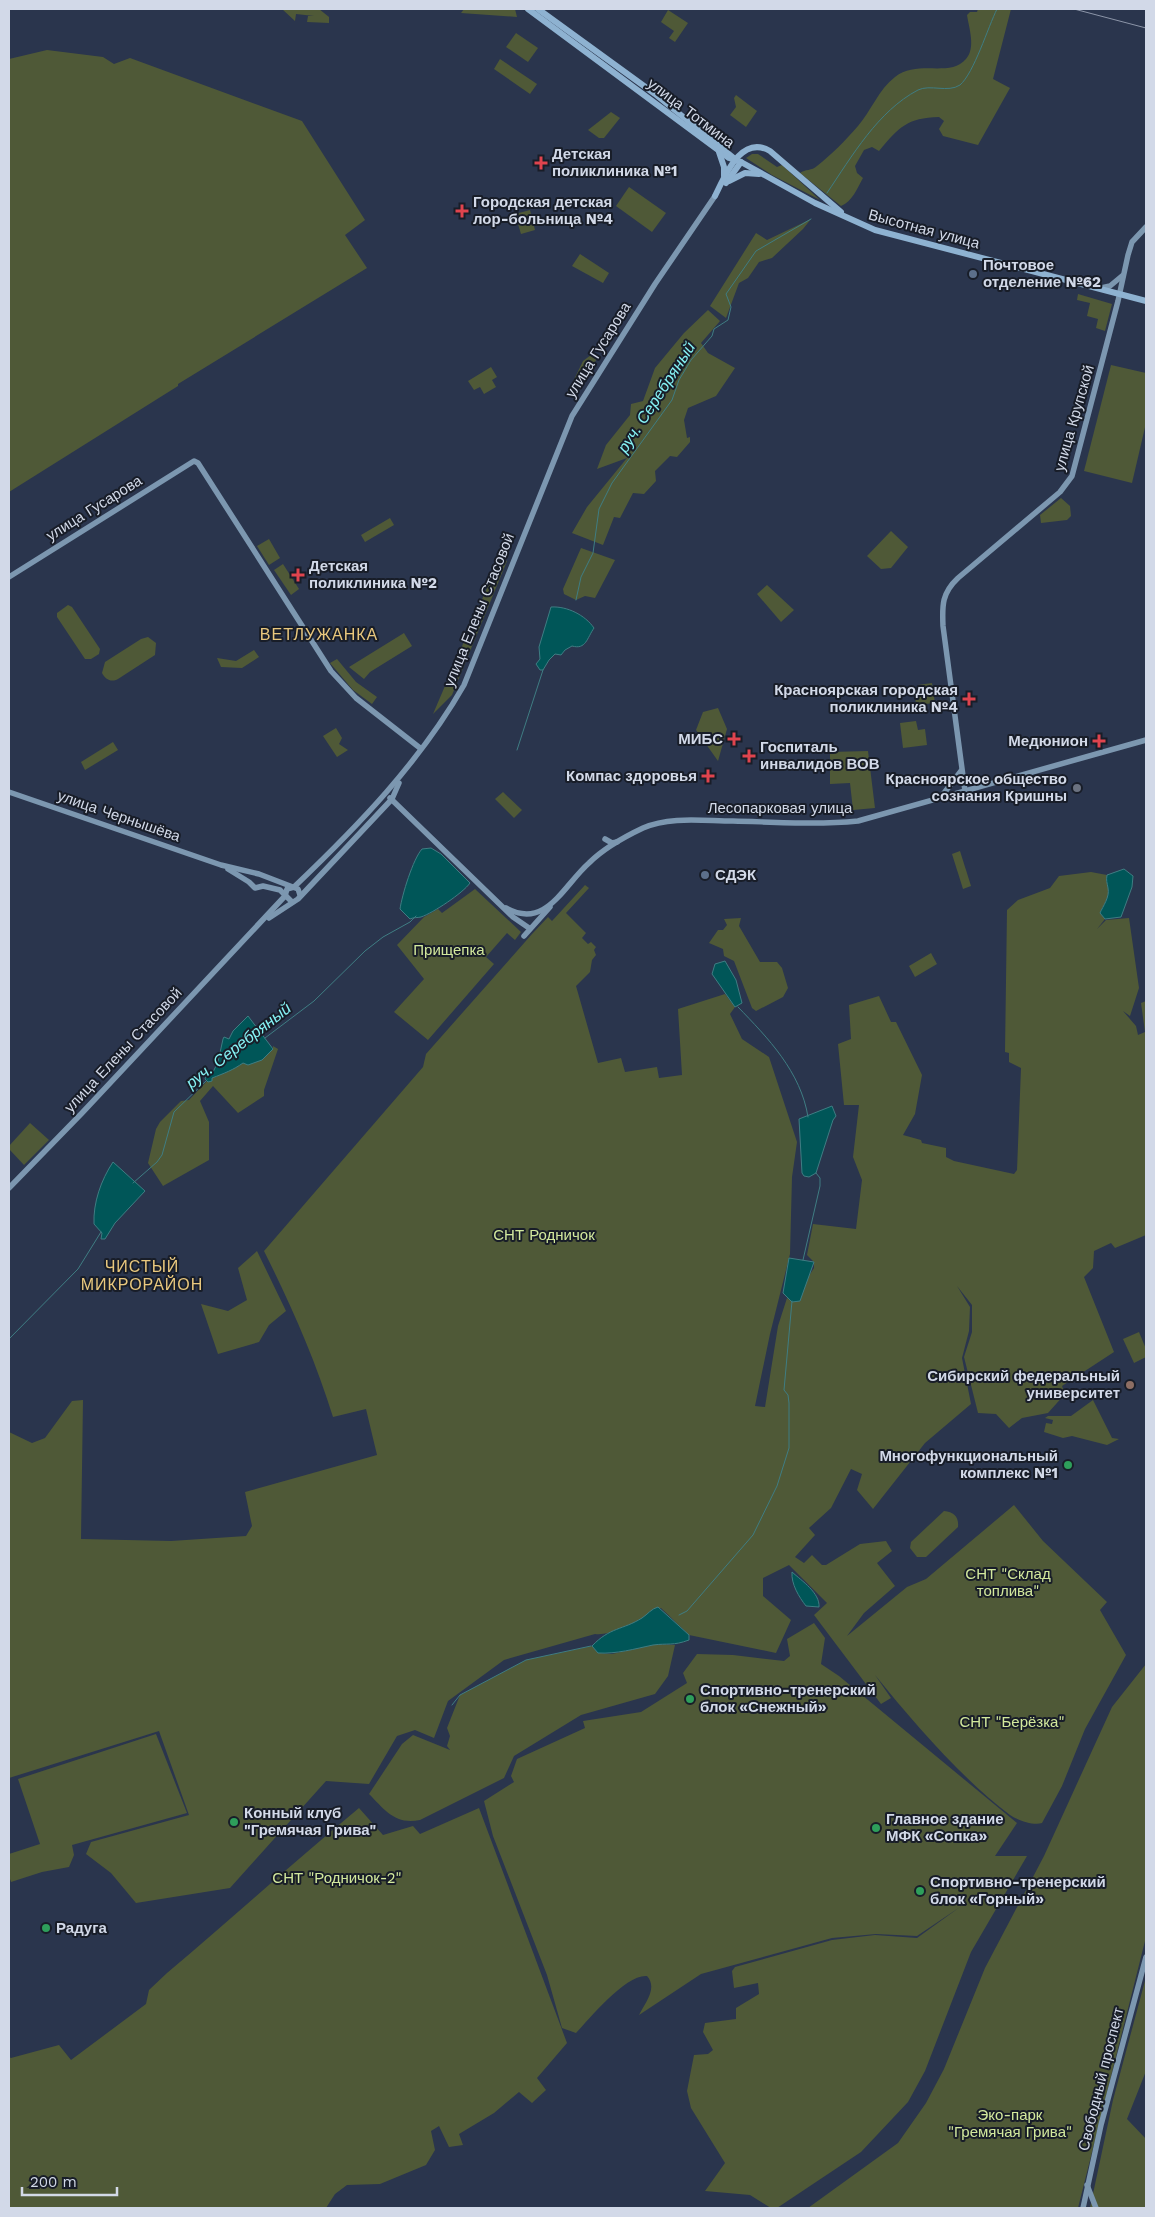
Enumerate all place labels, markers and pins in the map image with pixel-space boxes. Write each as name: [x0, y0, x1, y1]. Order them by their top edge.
place label: Детская поликлиника №1: [552, 145, 677, 180]
marker: Детская поликлиника №1: [534, 156, 548, 170]
place label: Городская детская лор-больница №4: [473, 193, 613, 228]
marker: Городская детская лор-больница №4: [455, 204, 469, 218]
place label: Почтовое отделение №62: [983, 256, 1101, 291]
marker: Почтовое отделение №62: [967, 268, 979, 280]
place label: Детская поликлиника №2: [309, 557, 437, 592]
marker: Детская поликлиника №2: [291, 568, 305, 582]
place label: Красноярская городская поликлиника №4: [774, 681, 958, 716]
marker: Красноярская городская поликлиника №4: [962, 692, 976, 706]
place label: МИБС: [678, 730, 723, 748]
marker: МИБС: [727, 732, 741, 746]
place label: Медюнион: [1008, 732, 1088, 750]
marker: Медюнион: [1092, 734, 1106, 748]
place label: Госпиталь инвалидов ВОВ: [760, 738, 880, 773]
marker: Госпиталь инвалидов ВОВ: [742, 749, 756, 763]
place label: Компас здоровья: [566, 767, 697, 785]
marker: Компас здоровья: [701, 769, 715, 783]
place label: Красноярское общество сознания Кришны: [886, 770, 1067, 805]
marker: Красноярское общество сознания Кришны: [1071, 782, 1083, 794]
place label: СДЭК: [715, 866, 757, 884]
marker: СДЭК: [699, 869, 711, 881]
place label: Сибирский федеральный университет: [927, 1367, 1120, 1402]
marker: Сибирский федеральный университет: [1124, 1379, 1136, 1391]
place label: Многофункциональный комплекс №1: [879, 1447, 1058, 1482]
marker: Многофункциональный комплекс №1: [1062, 1459, 1074, 1471]
place label: Спортивно-тренерский блок «Снежный»: [700, 1681, 876, 1716]
marker: Спортивно-тренерский блок «Снежный»: [684, 1693, 696, 1705]
place label: Конный клуб "Гремячая Грива": [244, 1804, 377, 1839]
place label: Главное здание МФК «Сопка»: [886, 1810, 1004, 1845]
marker: Конный клуб "Гремячая Грива": [228, 1816, 240, 1828]
marker: Главное здание МФК «Сопка»: [870, 1822, 882, 1834]
place label: Спортивно-тренерский блок «Горный»: [930, 1873, 1106, 1908]
marker: Спортивно-тренерский блок «Горный»: [914, 1885, 926, 1897]
place label: Радуга: [56, 1919, 107, 1937]
marker: Радуга: [40, 1922, 52, 1934]

